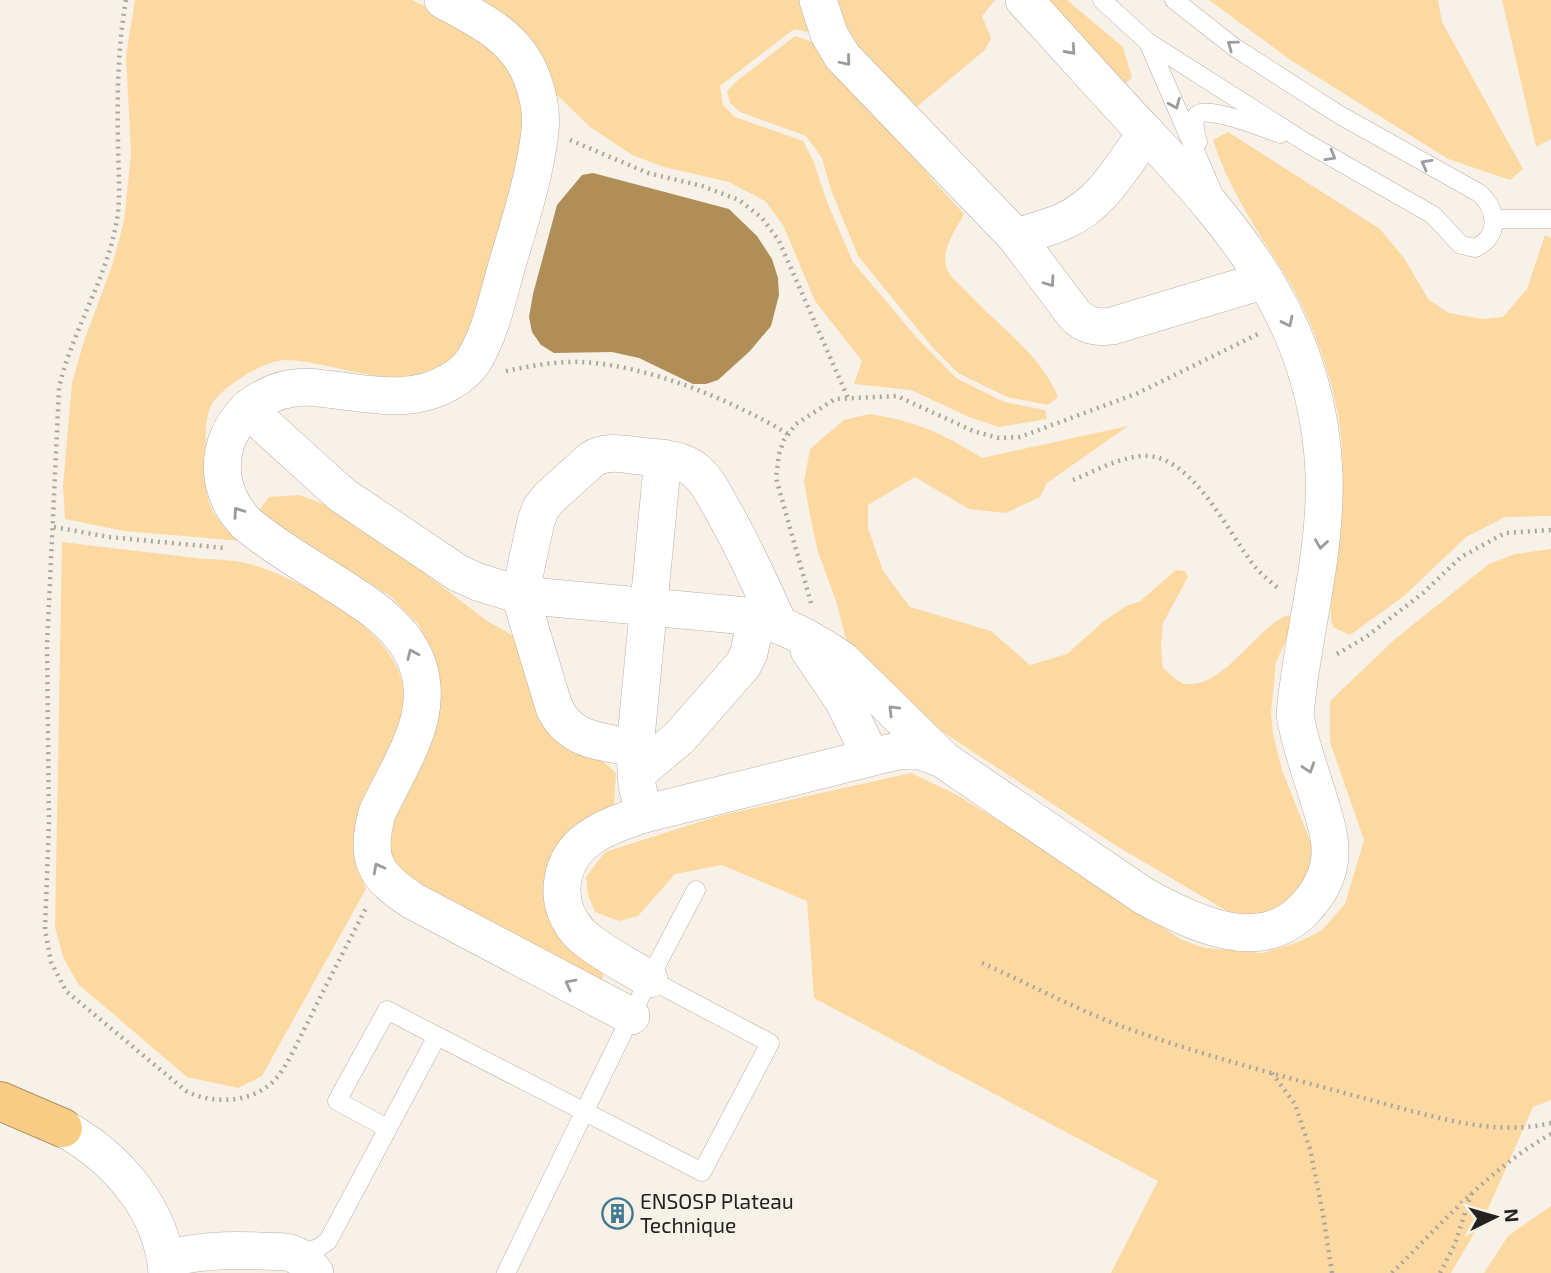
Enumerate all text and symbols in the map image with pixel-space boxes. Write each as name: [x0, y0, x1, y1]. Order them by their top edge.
one-way arrow: [1227, 41, 1240, 53]
one-way arrow: [1062, 42, 1075, 55]
one-way arrow: [838, 53, 851, 66]
one-way arrow: [1167, 97, 1181, 109]
one-way arrow: [1323, 148, 1336, 161]
one-way arrow: [1421, 159, 1433, 172]
one-way arrow: [1042, 274, 1054, 287]
one-way arrow: [1279, 315, 1293, 327]
one-way arrow: [234, 507, 246, 520]
one-way arrow: [1313, 538, 1328, 550]
one-way arrow: [406, 649, 420, 661]
one-way arrow: [889, 706, 902, 719]
one-way arrow: [1301, 761, 1315, 773]
one-way arrow: [373, 863, 386, 875]
one-way arrow: [565, 979, 578, 992]
north arrow: [1460, 1182, 1530, 1252]
place label: ENSOSP Plateau Technique: [640, 1188, 794, 1237]
building icon: ENSOSP Plateau Technique: [600, 1197, 634, 1231]
text: N: [1500, 1208, 1524, 1223]

